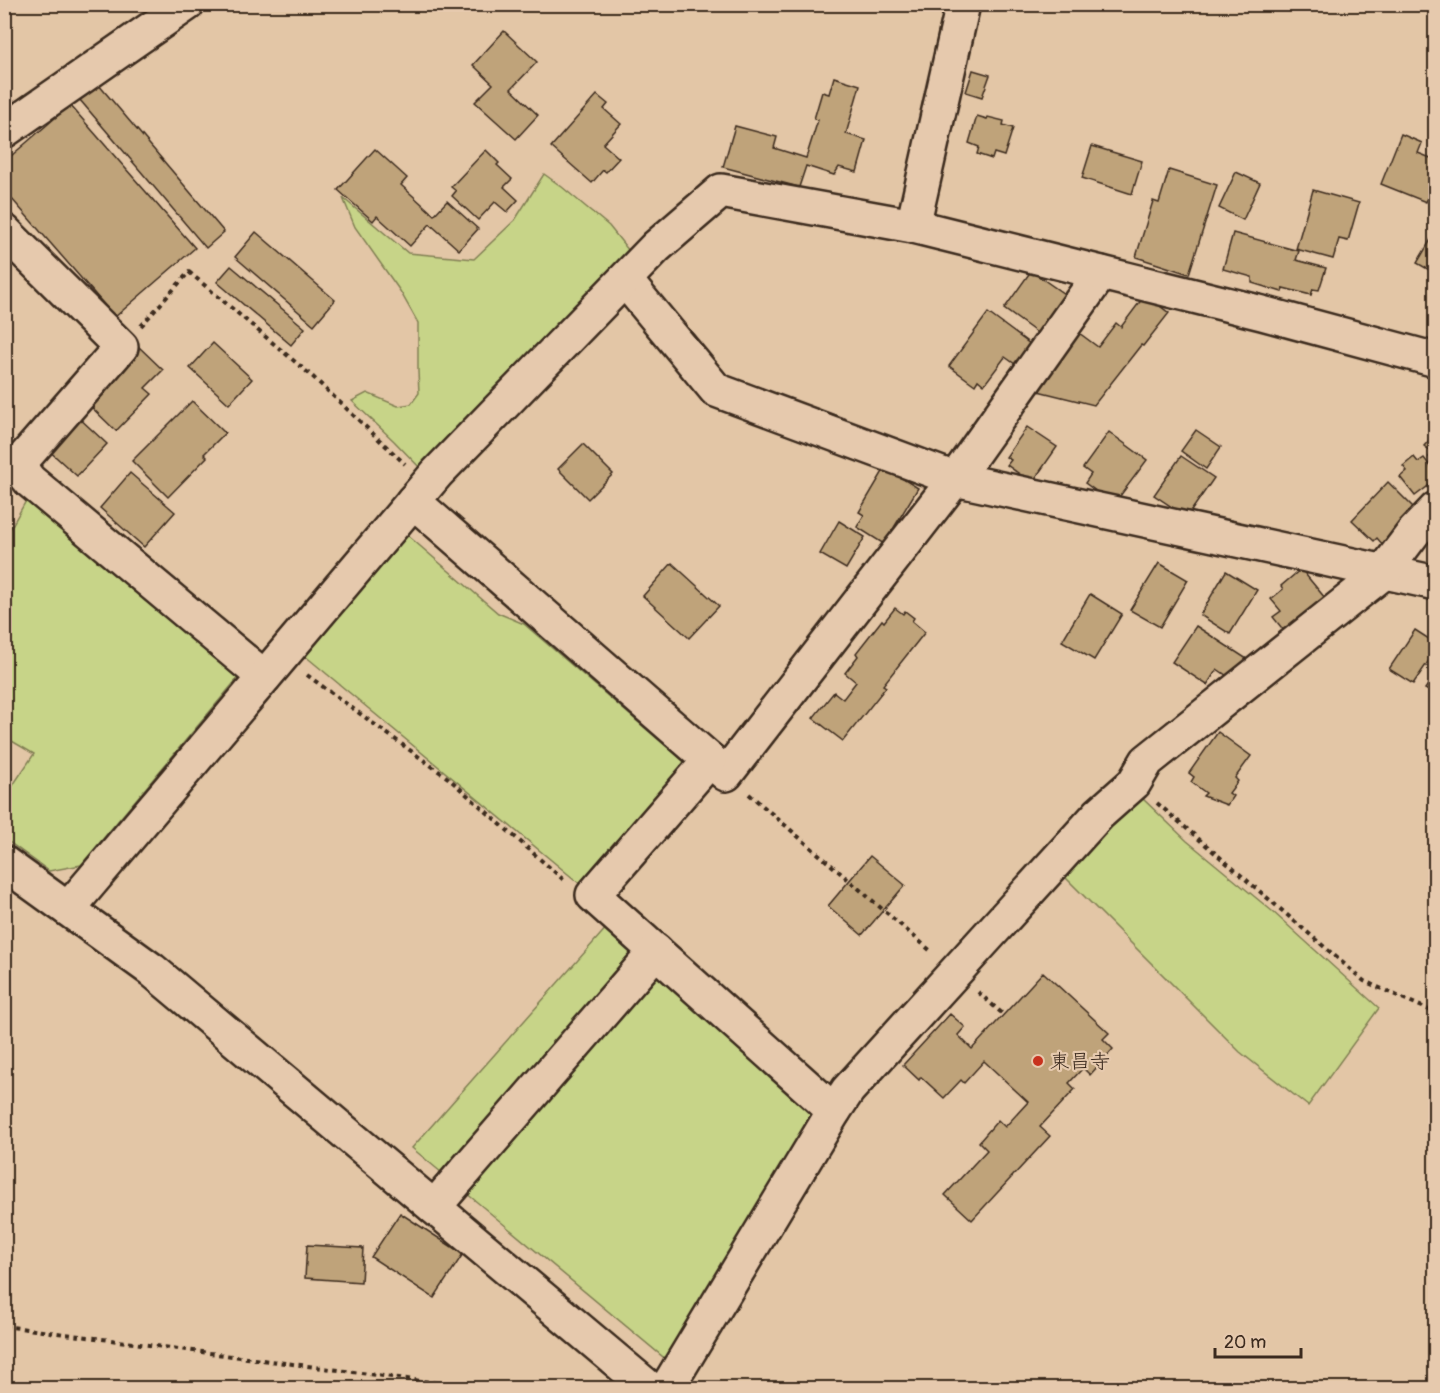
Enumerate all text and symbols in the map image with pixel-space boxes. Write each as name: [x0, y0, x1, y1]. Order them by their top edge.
place label: 東昌寺: [1050, 1049, 1110, 1074]
marker: 東昌寺: [1031, 1054, 1045, 1068]
scale bar: [1215, 1321, 1300, 1359]
text: 20 m: [1224, 1331, 1266, 1354]

